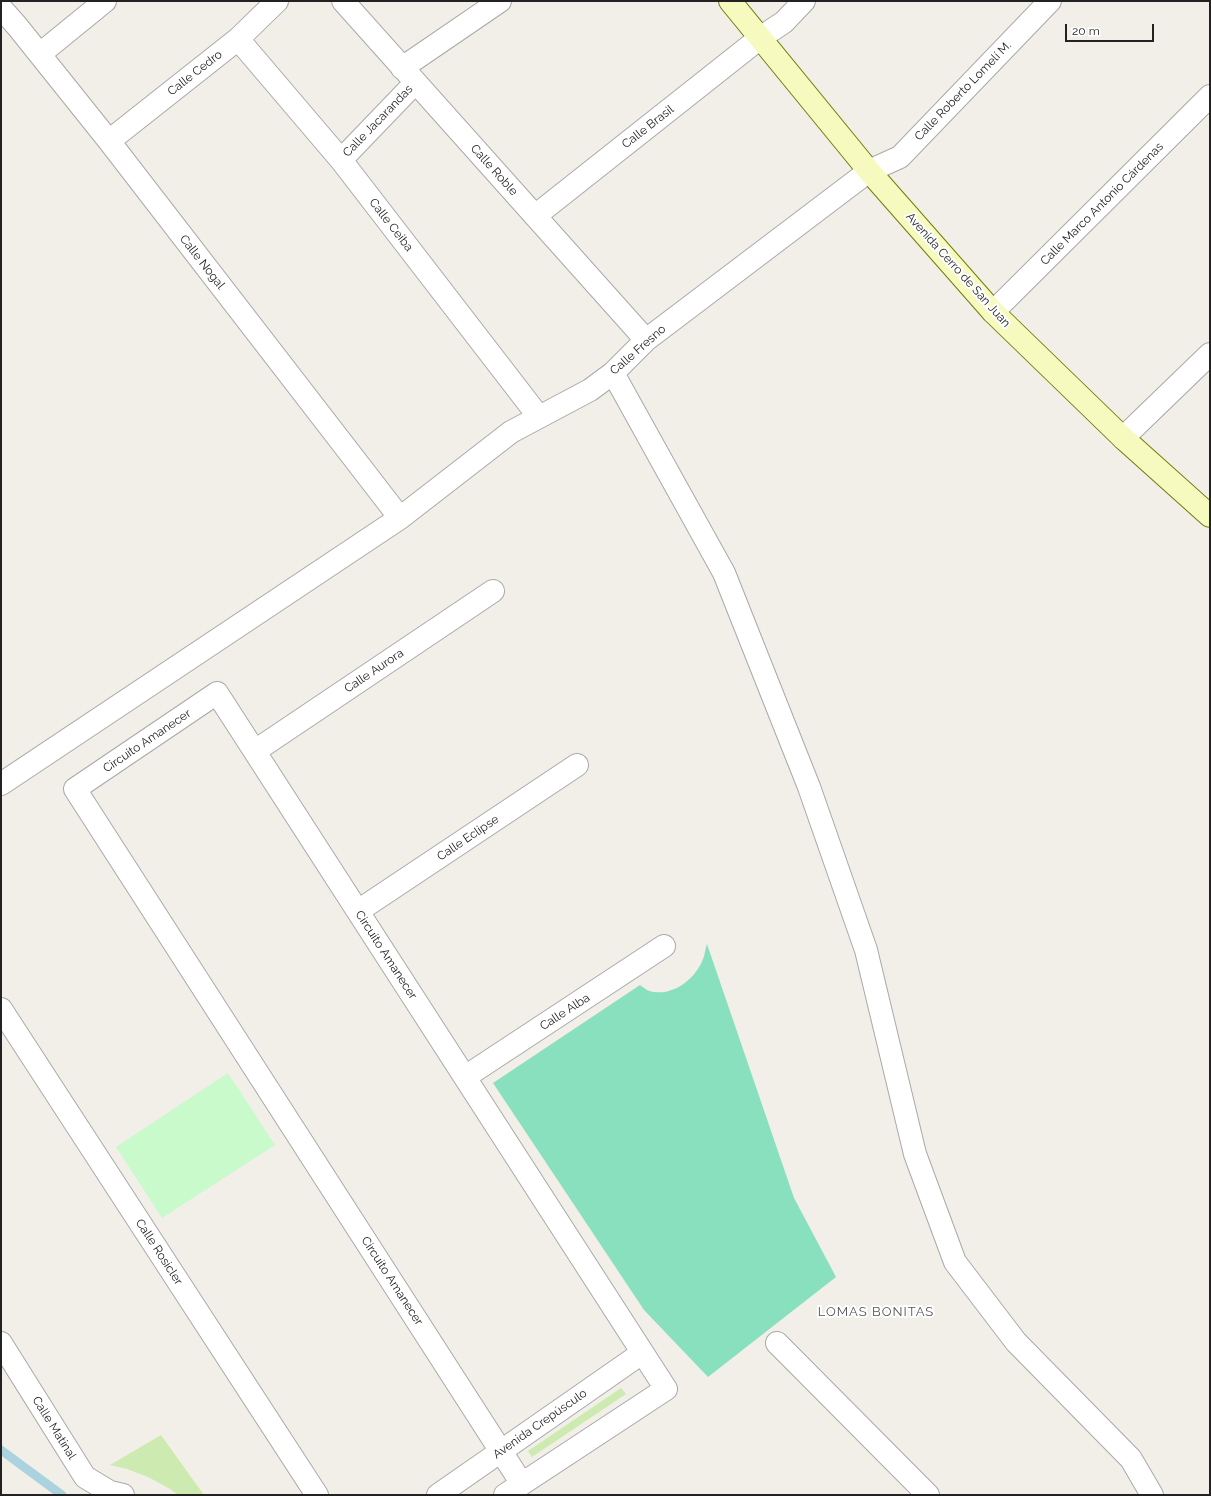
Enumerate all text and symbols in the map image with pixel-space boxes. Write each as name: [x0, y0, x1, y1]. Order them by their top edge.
scale bar: [1067, 16, 1156, 42]
text: 20 m: [1072, 24, 1100, 38]
street label: Calle Roberto Lomelí M.: [912, 38, 1014, 144]
street label: Calle Cedro: [165, 47, 225, 99]
street label: Calle Jacarandas: [340, 82, 416, 160]
street label: Calle Brasil: [619, 102, 677, 152]
street label: Calle Marco Antonio Cárdenas: [1038, 140, 1166, 268]
street label: Calle Roble: [467, 141, 521, 199]
street label: Calle Ceiba: [366, 196, 416, 254]
street label: Avenida Cerro de San Juan: [903, 210, 1013, 330]
street label: Calle Nogal: [176, 232, 228, 292]
street label: Calle Fresno: [607, 322, 669, 378]
street label: Calle Aurora: [342, 646, 406, 696]
street label: Circuito Amanecer: [100, 706, 194, 776]
street label: Calle Eclipse: [434, 812, 502, 864]
street label: Circuito Amanecer: [352, 908, 420, 1002]
street label: Calle Alba: [537, 991, 593, 1033]
street label: Calle Rosicler: [132, 1216, 186, 1288]
street label: Circuito Amanecer: [358, 1234, 426, 1328]
district label: LOMAS BONITAS: [818, 1304, 934, 1320]
street label: Avenida Crepúsculo: [490, 1386, 590, 1462]
street label: Calle Matinal: [29, 1394, 79, 1462]

